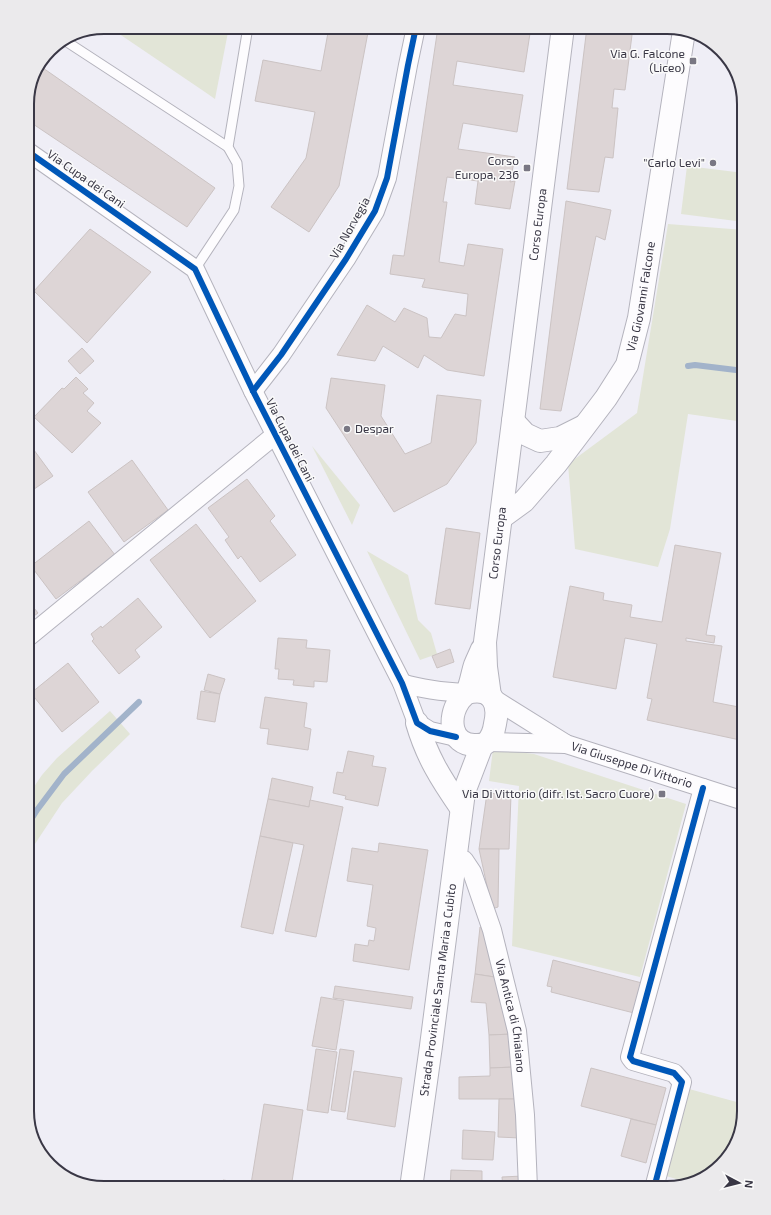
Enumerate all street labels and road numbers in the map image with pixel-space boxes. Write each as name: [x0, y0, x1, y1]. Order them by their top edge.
street label: Via Cupa dei Cani: [45, 146, 128, 210]
street label: Corso Europa: [525, 188, 548, 261]
street label: Via Norvegia: [326, 194, 372, 261]
street label: Via Giovanni Falcone: [623, 240, 657, 353]
street label: Via Cupa dei Cani: [264, 395, 318, 484]
street label: Corso Europa: [485, 506, 508, 580]
street label: Via Giuseppe Di Vittorio: [570, 738, 695, 790]
street label: Strada Provinciale Santa Maria a Cubito: [416, 882, 458, 1097]
street label: Via Antica di Chiaiano: [493, 957, 529, 1073]

